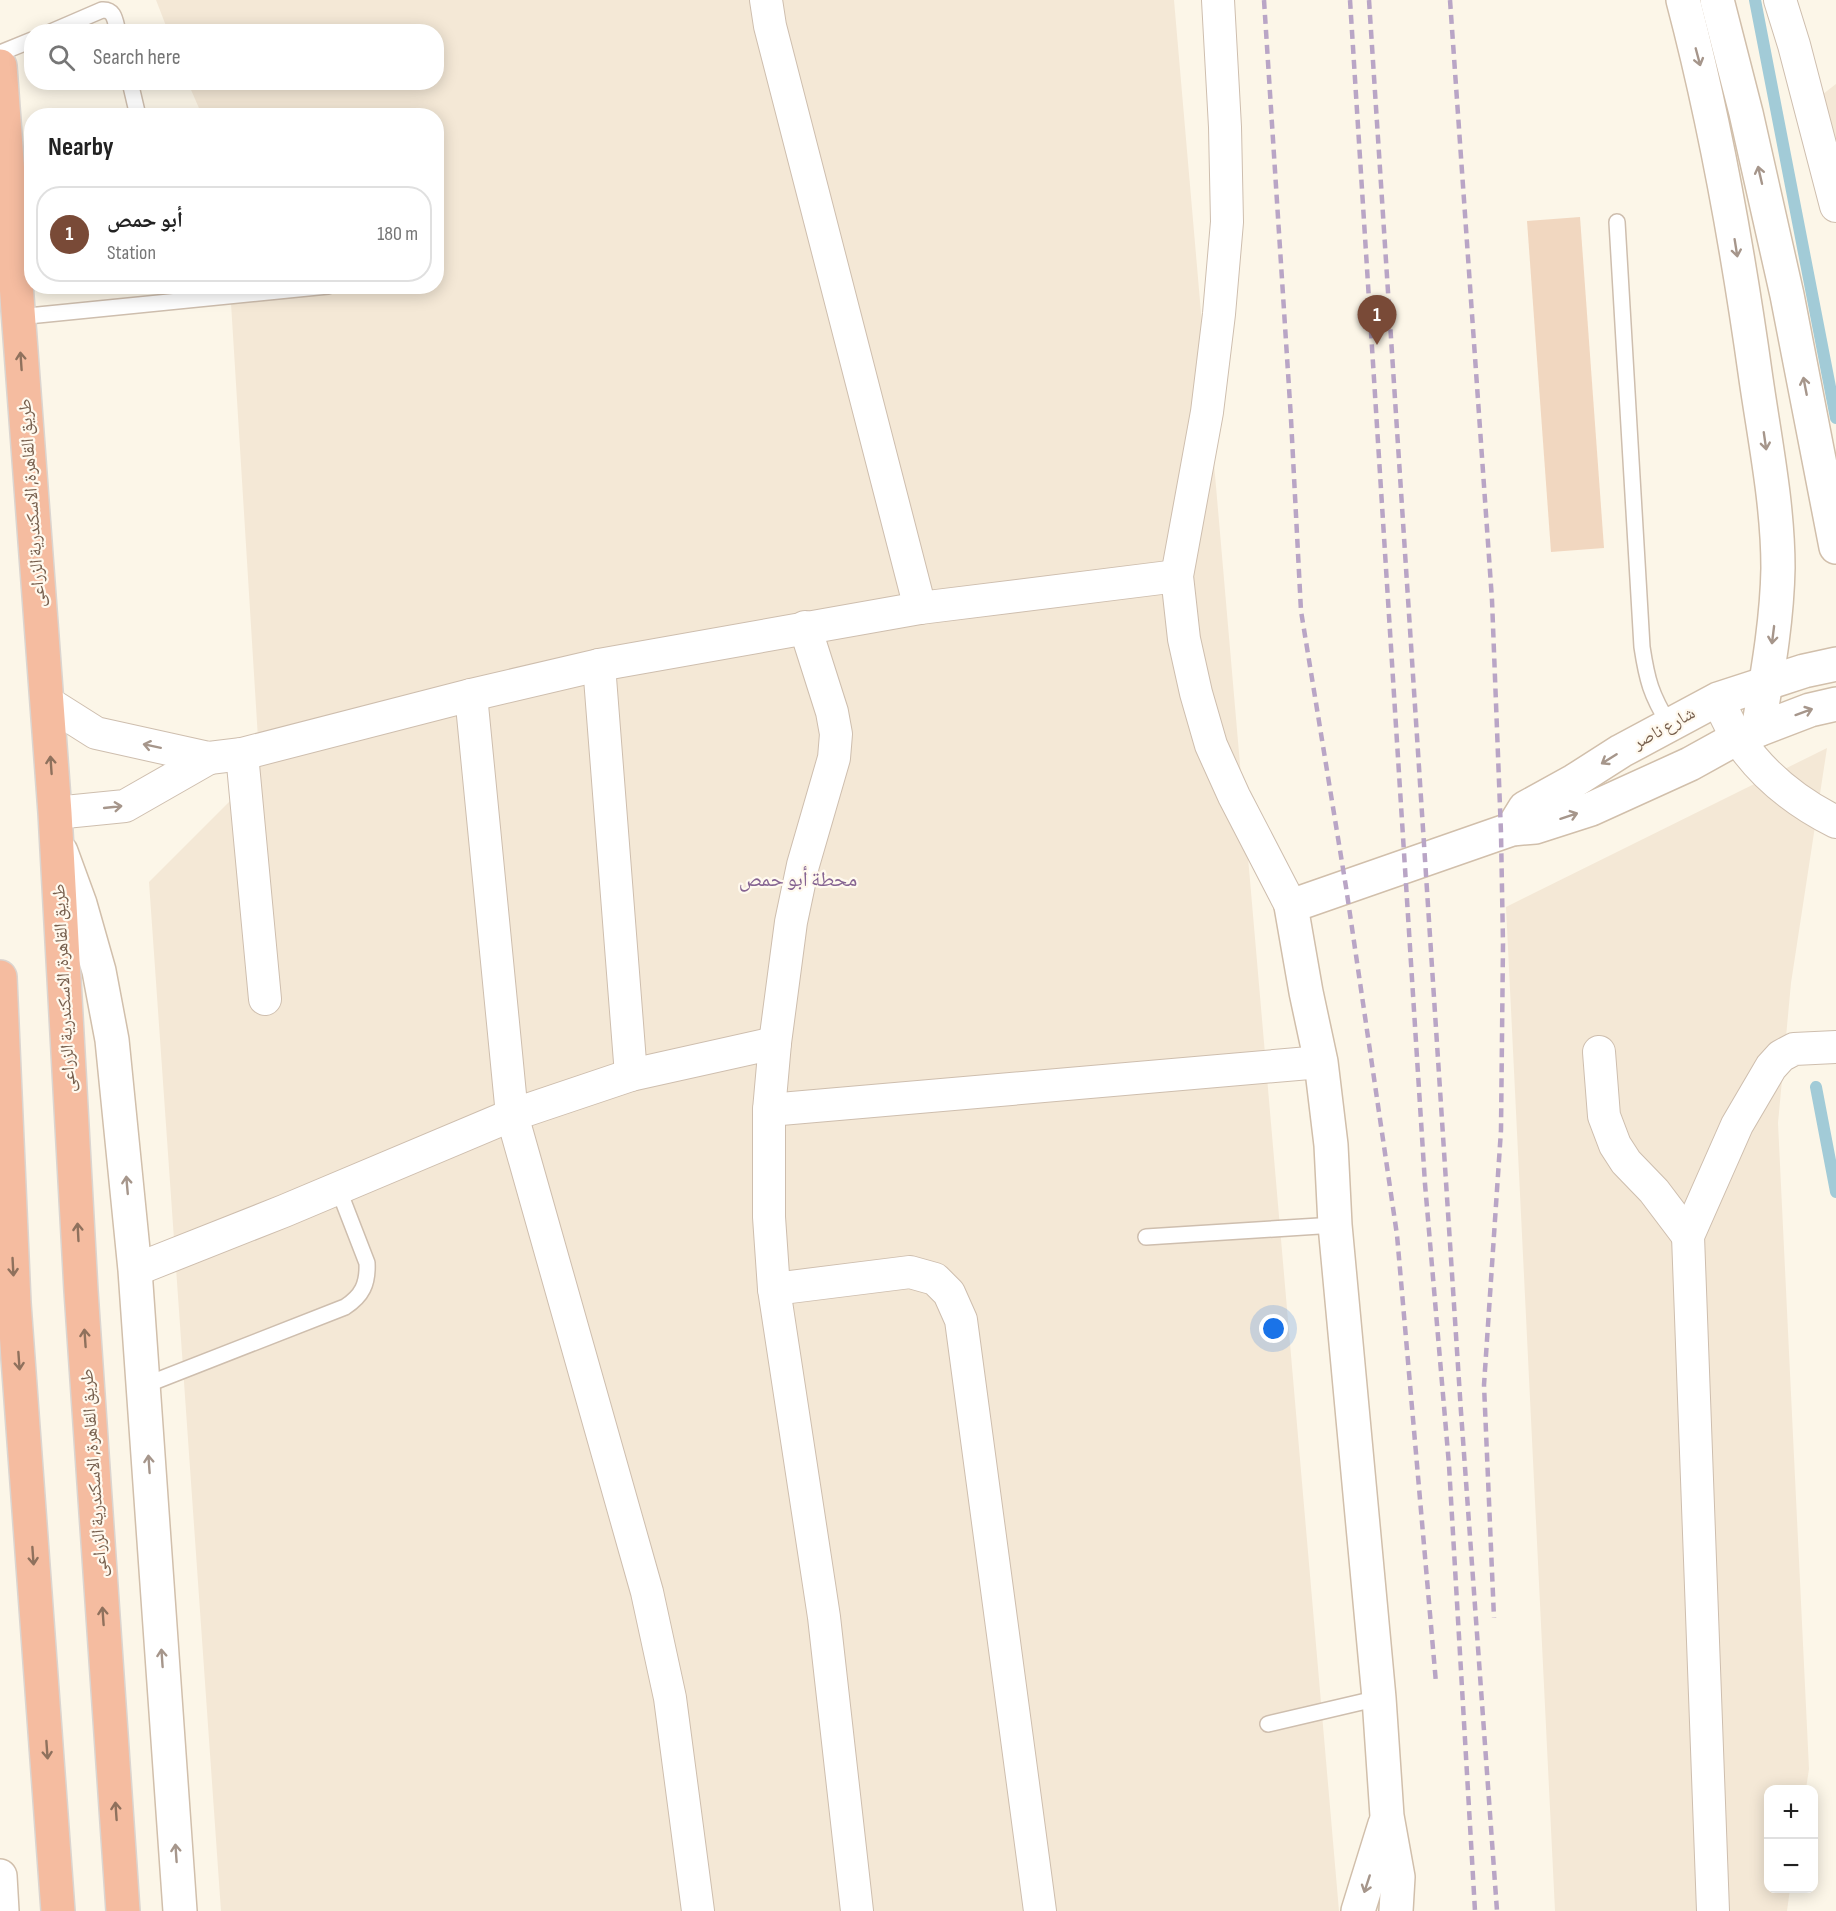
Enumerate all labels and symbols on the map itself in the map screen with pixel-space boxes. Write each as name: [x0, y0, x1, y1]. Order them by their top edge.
one-way arrow: [1692, 47, 1704, 66]
one-way arrow: [1753, 166, 1765, 185]
one-way arrow: [1731, 237, 1742, 257]
pin: 1: [1358, 296, 1396, 345]
one-way arrow: [15, 352, 26, 372]
one-way arrow: [1799, 377, 1810, 396]
street label: طريق القاهرة, الاسكندرية الزراعى: [14, 398, 50, 608]
one-way arrow: [1760, 430, 1771, 450]
one-way arrow: [1768, 624, 1779, 644]
street label: شارع ناصر: [1628, 702, 1699, 754]
one-way arrow: [1794, 706, 1813, 717]
one-way arrow: [143, 740, 162, 751]
one-way arrow: [1601, 753, 1618, 765]
one-way arrow: [45, 756, 56, 776]
one-way arrow: [102, 801, 122, 812]
one-way arrow: [1559, 810, 1578, 821]
district label: محطة أبو حمص: [739, 866, 857, 892]
street label: طريق القاهرة, الاسكندرية الزراعى: [48, 883, 80, 1093]
one-way arrow: [121, 1176, 132, 1196]
one-way arrow: [73, 1223, 84, 1243]
one-way arrow: [7, 1256, 18, 1276]
your location: [1259, 1314, 1288, 1343]
one-way arrow: [79, 1328, 90, 1348]
one-way arrow: [13, 1351, 24, 1371]
street label: طريق القاهرة, الاسكندرية الزراعى: [76, 1368, 112, 1578]
one-way arrow: [143, 1454, 154, 1474]
one-way arrow: [27, 1545, 38, 1565]
one-way arrow: [97, 1607, 108, 1627]
one-way arrow: [156, 1649, 167, 1669]
one-way arrow: [41, 1740, 52, 1760]
one-way arrow: [110, 1801, 121, 1821]
one-way arrow: [170, 1843, 181, 1863]
one-way arrow: [1361, 1874, 1372, 1893]

